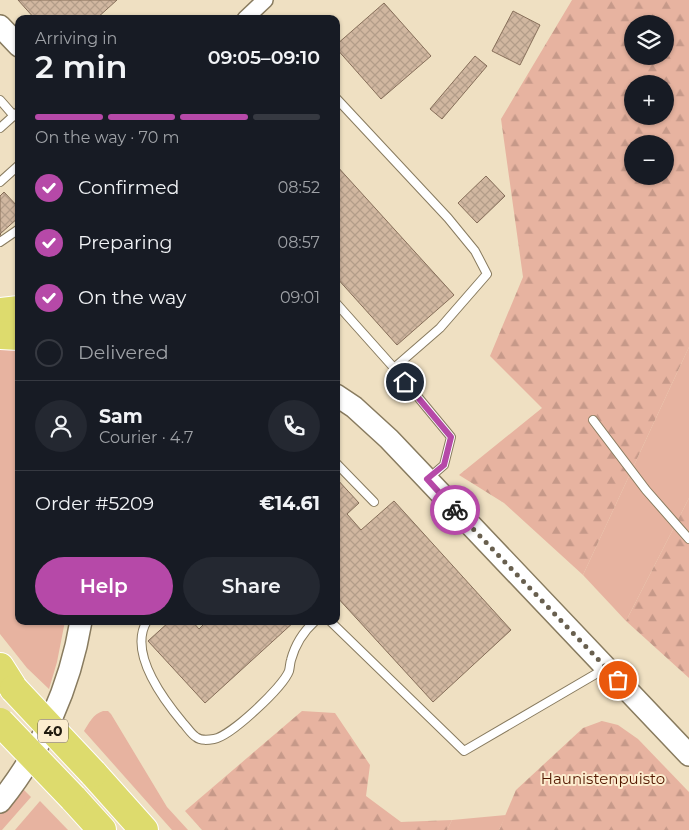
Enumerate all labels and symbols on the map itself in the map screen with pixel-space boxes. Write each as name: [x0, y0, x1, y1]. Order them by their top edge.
pin: [384, 361, 426, 403]
courier: [430, 485, 480, 535]
pin: [597, 659, 639, 701]
road number: 40: [38, 719, 68, 742]
park label: Haunistenpuisto: [541, 769, 665, 788]

